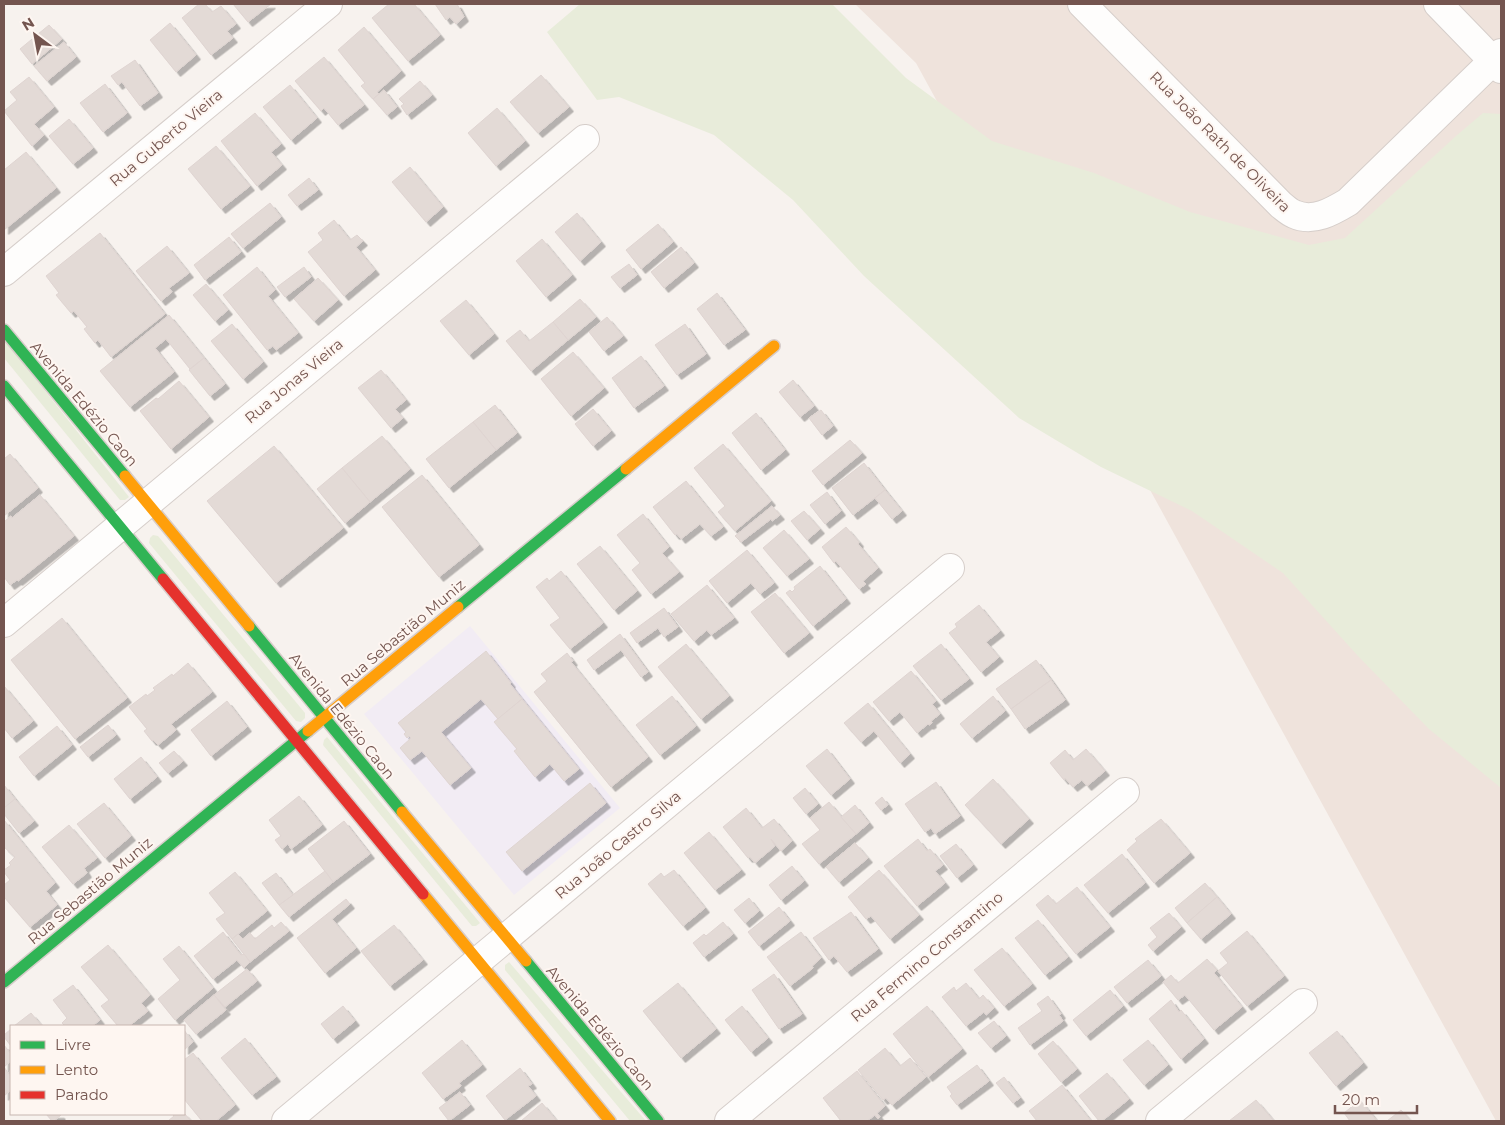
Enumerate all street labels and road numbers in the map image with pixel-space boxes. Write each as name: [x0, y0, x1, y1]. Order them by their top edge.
street label: Rua João Rath de Oliveira: [1146, 67, 1295, 216]
street label: Rua Guberto Vieira: [105, 85, 226, 190]
street label: Rua Jonas Vieira: [241, 334, 347, 427]
street label: Avenida Edézio Caon: [26, 337, 142, 470]
street label: Rua Sebastião Muniz: [336, 575, 469, 690]
street label: Avenida Edézio Caon: [285, 649, 399, 783]
street label: Rua João Castro Silva: [551, 786, 685, 903]
street label: Rua Sebastião Muniz: [23, 833, 156, 948]
street label: Rua Fermino Constantino: [847, 887, 1007, 1026]
street label: Avenida Edézio Caon: [542, 961, 658, 1094]

